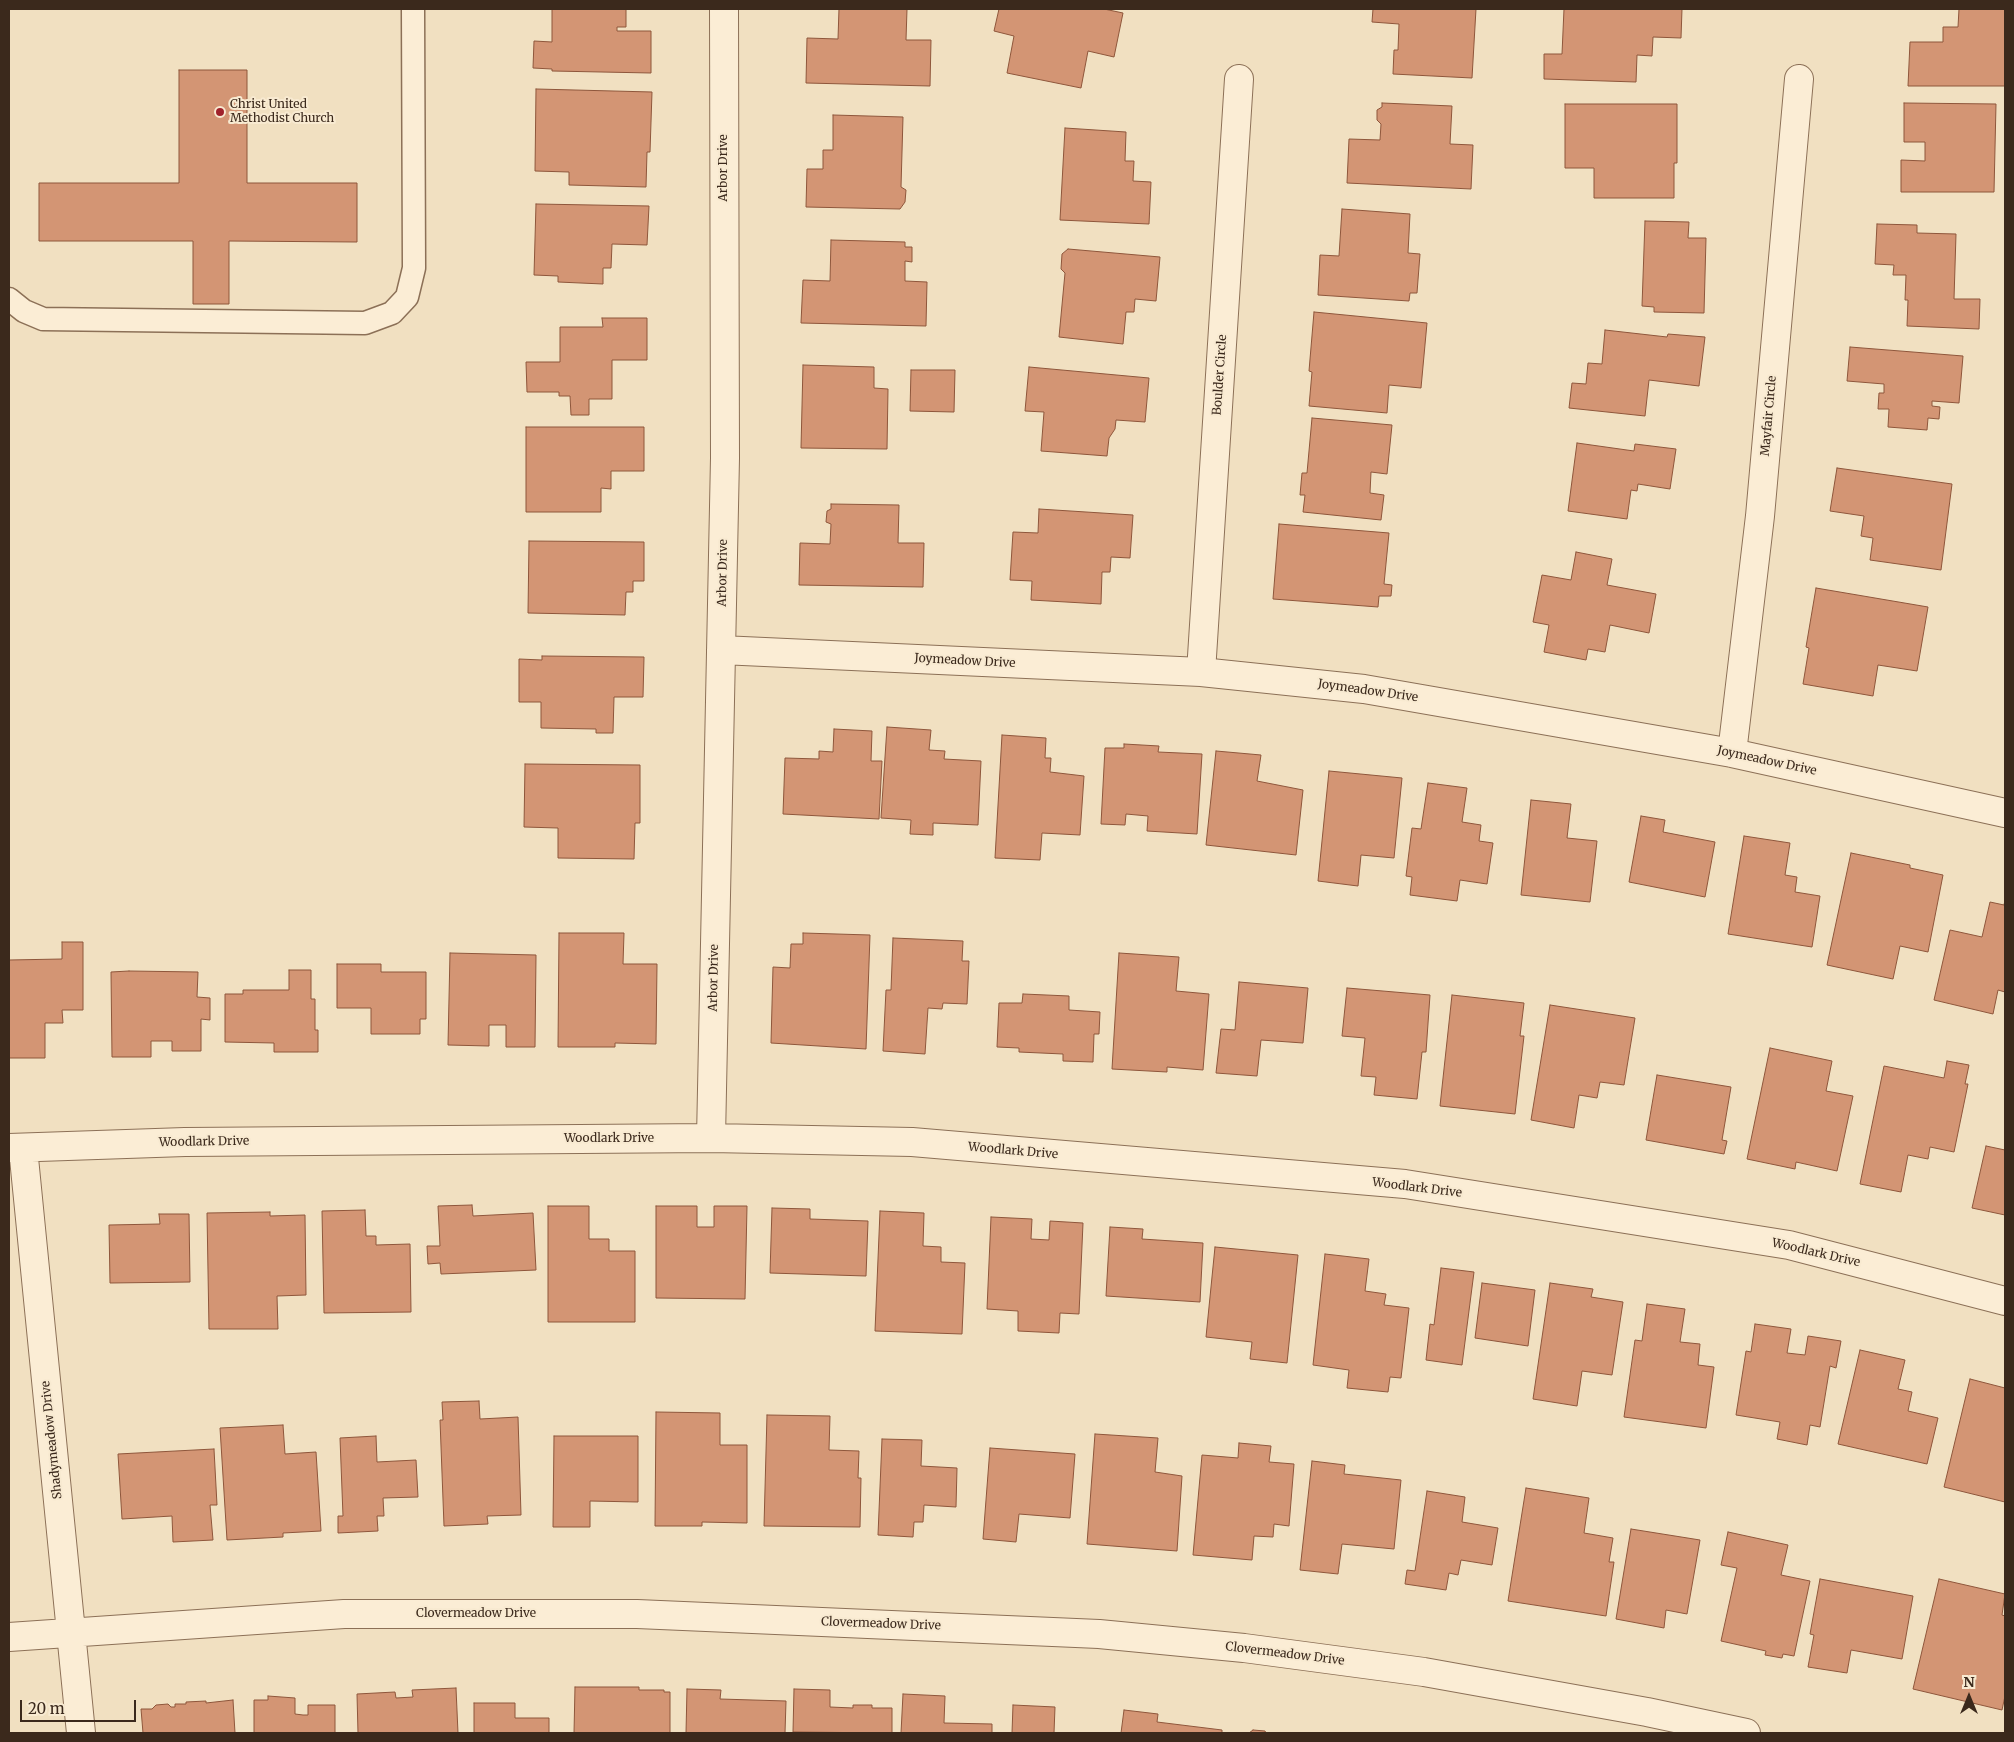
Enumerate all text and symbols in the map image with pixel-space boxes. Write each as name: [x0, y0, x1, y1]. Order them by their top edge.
place label: Christ United Methodist Church: [230, 98, 334, 126]
marker: Christ United Methodist Church: [214, 106, 226, 118]
street label: Arbor Drive: [717, 134, 731, 202]
street label: Boulder Circle: [1210, 334, 1230, 416]
street label: Mayfair Circle: [1758, 375, 1780, 457]
street label: Arbor Drive: [715, 539, 731, 607]
street label: Joymeadow Drive: [914, 651, 1016, 671]
street label: Joymeadow Drive: [1317, 677, 1419, 705]
street label: Joymeadow Drive: [1716, 743, 1818, 779]
street label: Arbor Drive: [706, 944, 722, 1012]
street label: Woodlark Drive: [564, 1132, 654, 1146]
street label: Woodlark Drive: [159, 1134, 249, 1150]
street label: Woodlark Drive: [967, 1140, 1059, 1162]
street label: Woodlark Drive: [1371, 1175, 1463, 1201]
street label: Woodlark Drive: [1770, 1236, 1862, 1270]
street label: Shadymeadow Drive: [39, 1380, 65, 1500]
street label: Clovermeadow Drive: [416, 1607, 536, 1621]
street label: Clovermeadow Drive: [821, 1615, 941, 1633]
street label: Clovermeadow Drive: [1225, 1640, 1345, 1668]
north arrow: [1944, 1672, 1994, 1722]
text: N: [1963, 1673, 1975, 1691]
scale bar: [22, 1690, 139, 1722]
text: 20 m: [28, 1699, 65, 1718]

